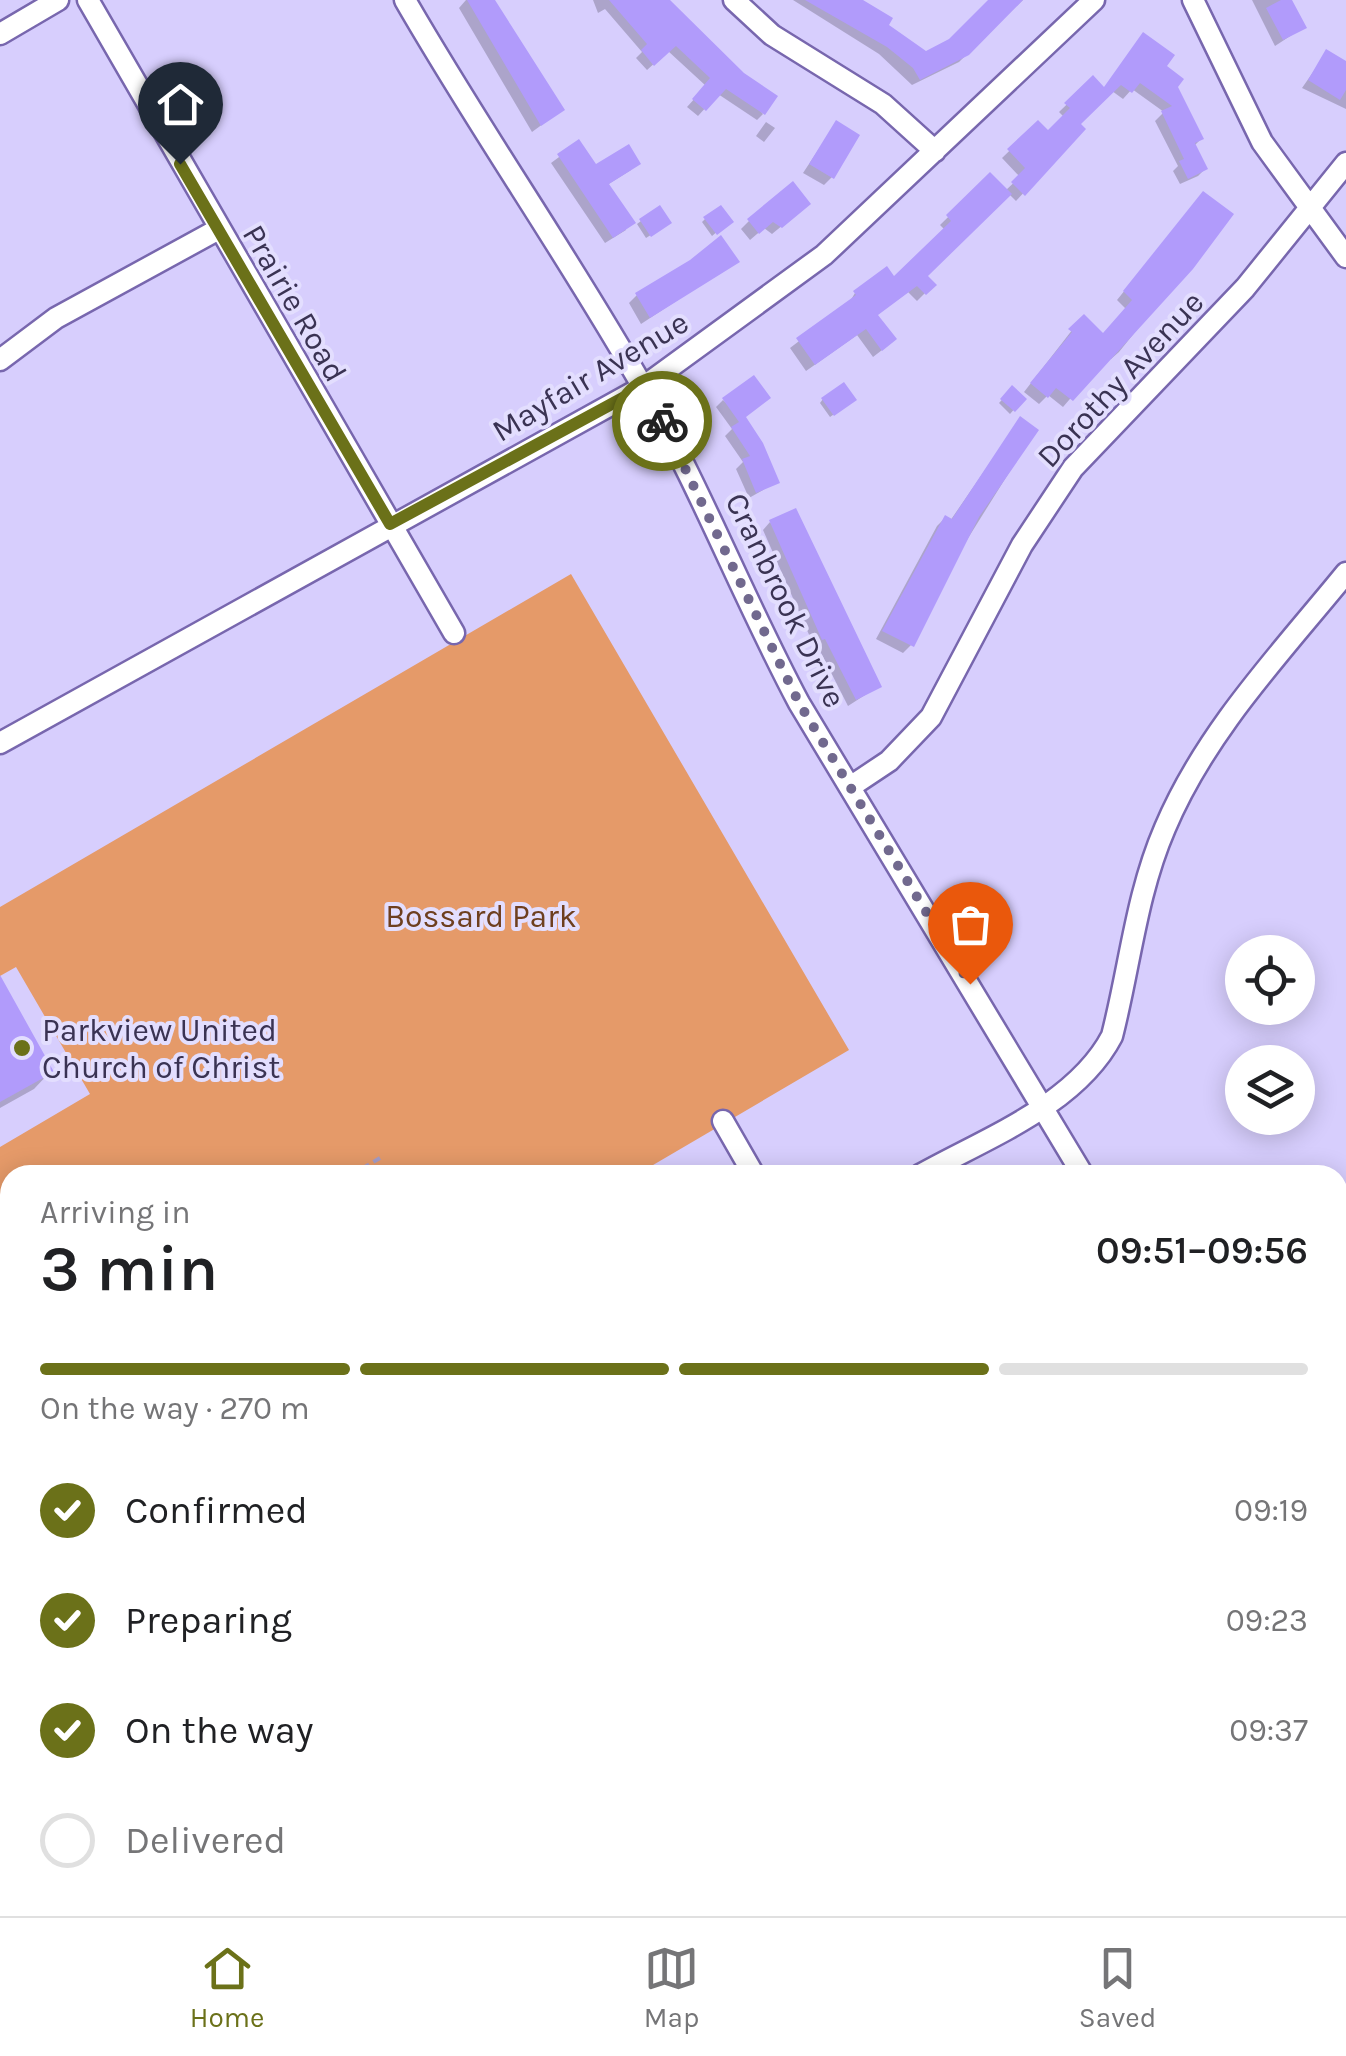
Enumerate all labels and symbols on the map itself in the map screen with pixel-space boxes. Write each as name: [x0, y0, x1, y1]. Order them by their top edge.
pin: [138, 62, 223, 165]
street label: Prairie Road: [235, 218, 354, 388]
street label: Dorothy Avenue: [1029, 284, 1211, 475]
street label: Mayfair Avenue: [485, 303, 695, 450]
courier: [612, 371, 712, 471]
street label: Cranbrook Drive: [718, 487, 853, 713]
pin: [928, 882, 1013, 985]
park label: Bossard Park: [385, 898, 577, 935]
place label: Parkview United Church of Christ: [42, 1012, 280, 1086]
marker: Parkview United Church of Christ: [11, 1037, 33, 1059]

